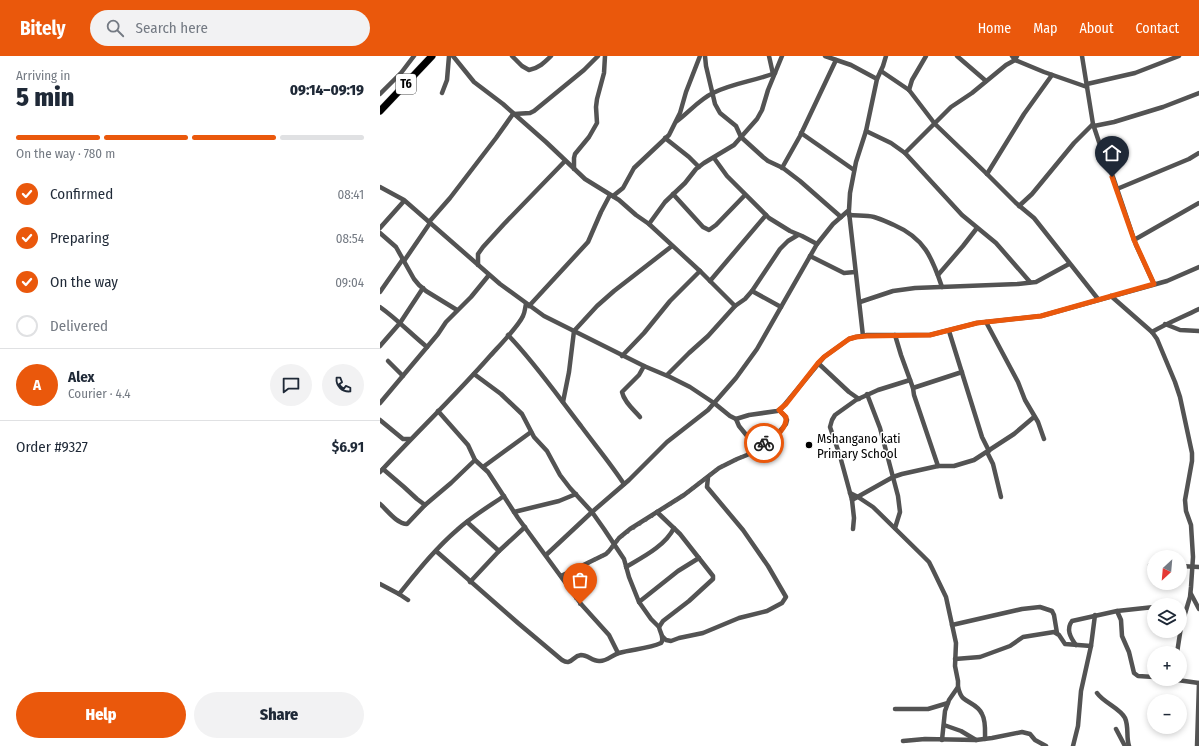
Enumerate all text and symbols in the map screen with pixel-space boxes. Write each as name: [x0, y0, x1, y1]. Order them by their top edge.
search box: [90, 10, 370, 46]
text: Bitely: [20, 17, 66, 40]
icon: search: [104, 17, 126, 39]
text: Search here: [136, 19, 208, 37]
text: Home: [978, 20, 1011, 37]
text: Map: [1033, 20, 1057, 37]
text: About: [1079, 20, 1114, 37]
text: Contact: [1136, 20, 1179, 37]
text: Arriving in: [16, 68, 70, 83]
road number: T6: [396, 74, 416, 94]
text: 09:14–09:19: [290, 81, 364, 99]
text: 5 min: [16, 82, 74, 113]
pin: [1095, 136, 1129, 177]
icon: home: [1101, 142, 1123, 164]
text: On the way · 780 m: [16, 146, 115, 161]
icon: check: [16, 183, 38, 205]
text: Confirmed: [50, 185, 113, 203]
text: 08:41: [337, 187, 364, 202]
icon: check: [16, 227, 38, 249]
text: Preparing: [50, 229, 109, 247]
text: 08:54: [336, 231, 364, 246]
icon: check: [16, 271, 38, 293]
text: On the way: [50, 273, 118, 291]
text: 09:04: [335, 275, 364, 290]
text: Delivered: [50, 317, 108, 335]
button: chat: [270, 364, 312, 406]
button: phone: [322, 364, 364, 406]
text: Alex: [68, 368, 95, 386]
text: A: [33, 376, 41, 394]
text: Courier · 4.4: [68, 386, 131, 401]
courier: [744, 423, 784, 463]
place label: Mshangano kati Primary School: [817, 431, 901, 461]
icon: bike: [753, 432, 775, 454]
text: Order #9327: [16, 438, 88, 456]
text: $6.91: [332, 438, 364, 456]
marker: Mshangano kati Primary School: [804, 440, 814, 450]
north arrow: [1147, 550, 1187, 590]
map controls: [1147, 550, 1187, 734]
pin: [563, 563, 597, 604]
icon: bag: [569, 569, 591, 591]
button: layers: [1147, 598, 1187, 638]
button: +: [1147, 646, 1187, 686]
button: Help: [16, 692, 186, 738]
button: Share: [194, 692, 364, 738]
button: −: [1147, 694, 1187, 734]

